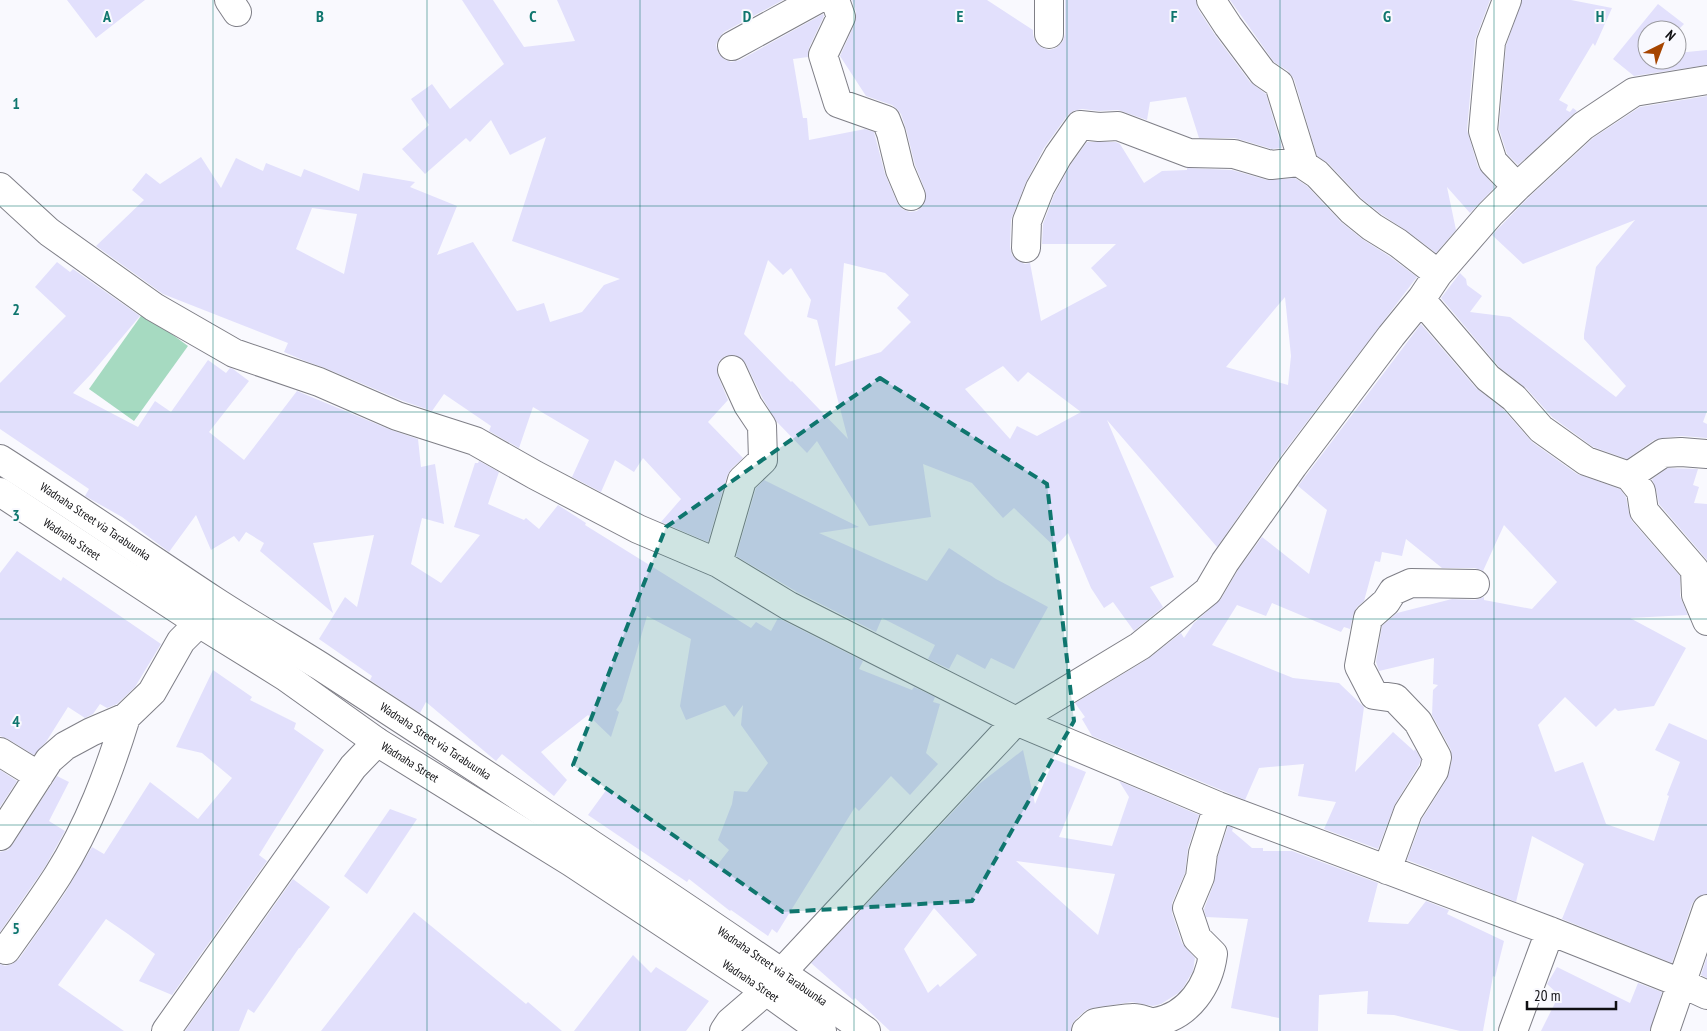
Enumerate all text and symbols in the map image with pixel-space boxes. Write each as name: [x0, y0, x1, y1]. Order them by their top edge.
text: A: [102, 6, 112, 26]
text: B: [316, 6, 324, 26]
text: C: [529, 6, 537, 26]
text: D: [743, 6, 752, 26]
text: E: [957, 6, 964, 26]
text: F: [1171, 6, 1178, 26]
text: G: [1383, 6, 1391, 26]
text: H: [1596, 6, 1604, 26]
north arrow: [1637, 20, 1687, 70]
text: N: [1662, 26, 1680, 45]
text: 1: [12, 93, 20, 113]
text: 2: [12, 299, 20, 319]
street label: Wadnaha Street via Tarabuunka: [38, 480, 154, 562]
text: 3: [12, 505, 20, 525]
street label: Wadnaha Street: [41, 516, 103, 564]
street label: Wadnaha Street via Tarabuunka: [377, 701, 493, 783]
text: 4: [12, 711, 20, 731]
street label: Wadnaha Street: [379, 739, 441, 785]
text: 5: [12, 918, 20, 938]
street label: Wadnaha Street via Tarabuunka: [714, 925, 830, 1009]
street label: Wadnaha Street: [720, 957, 782, 1005]
scale bar: [1527, 978, 1616, 1010]
text: 20 m: [1534, 986, 1560, 1005]

